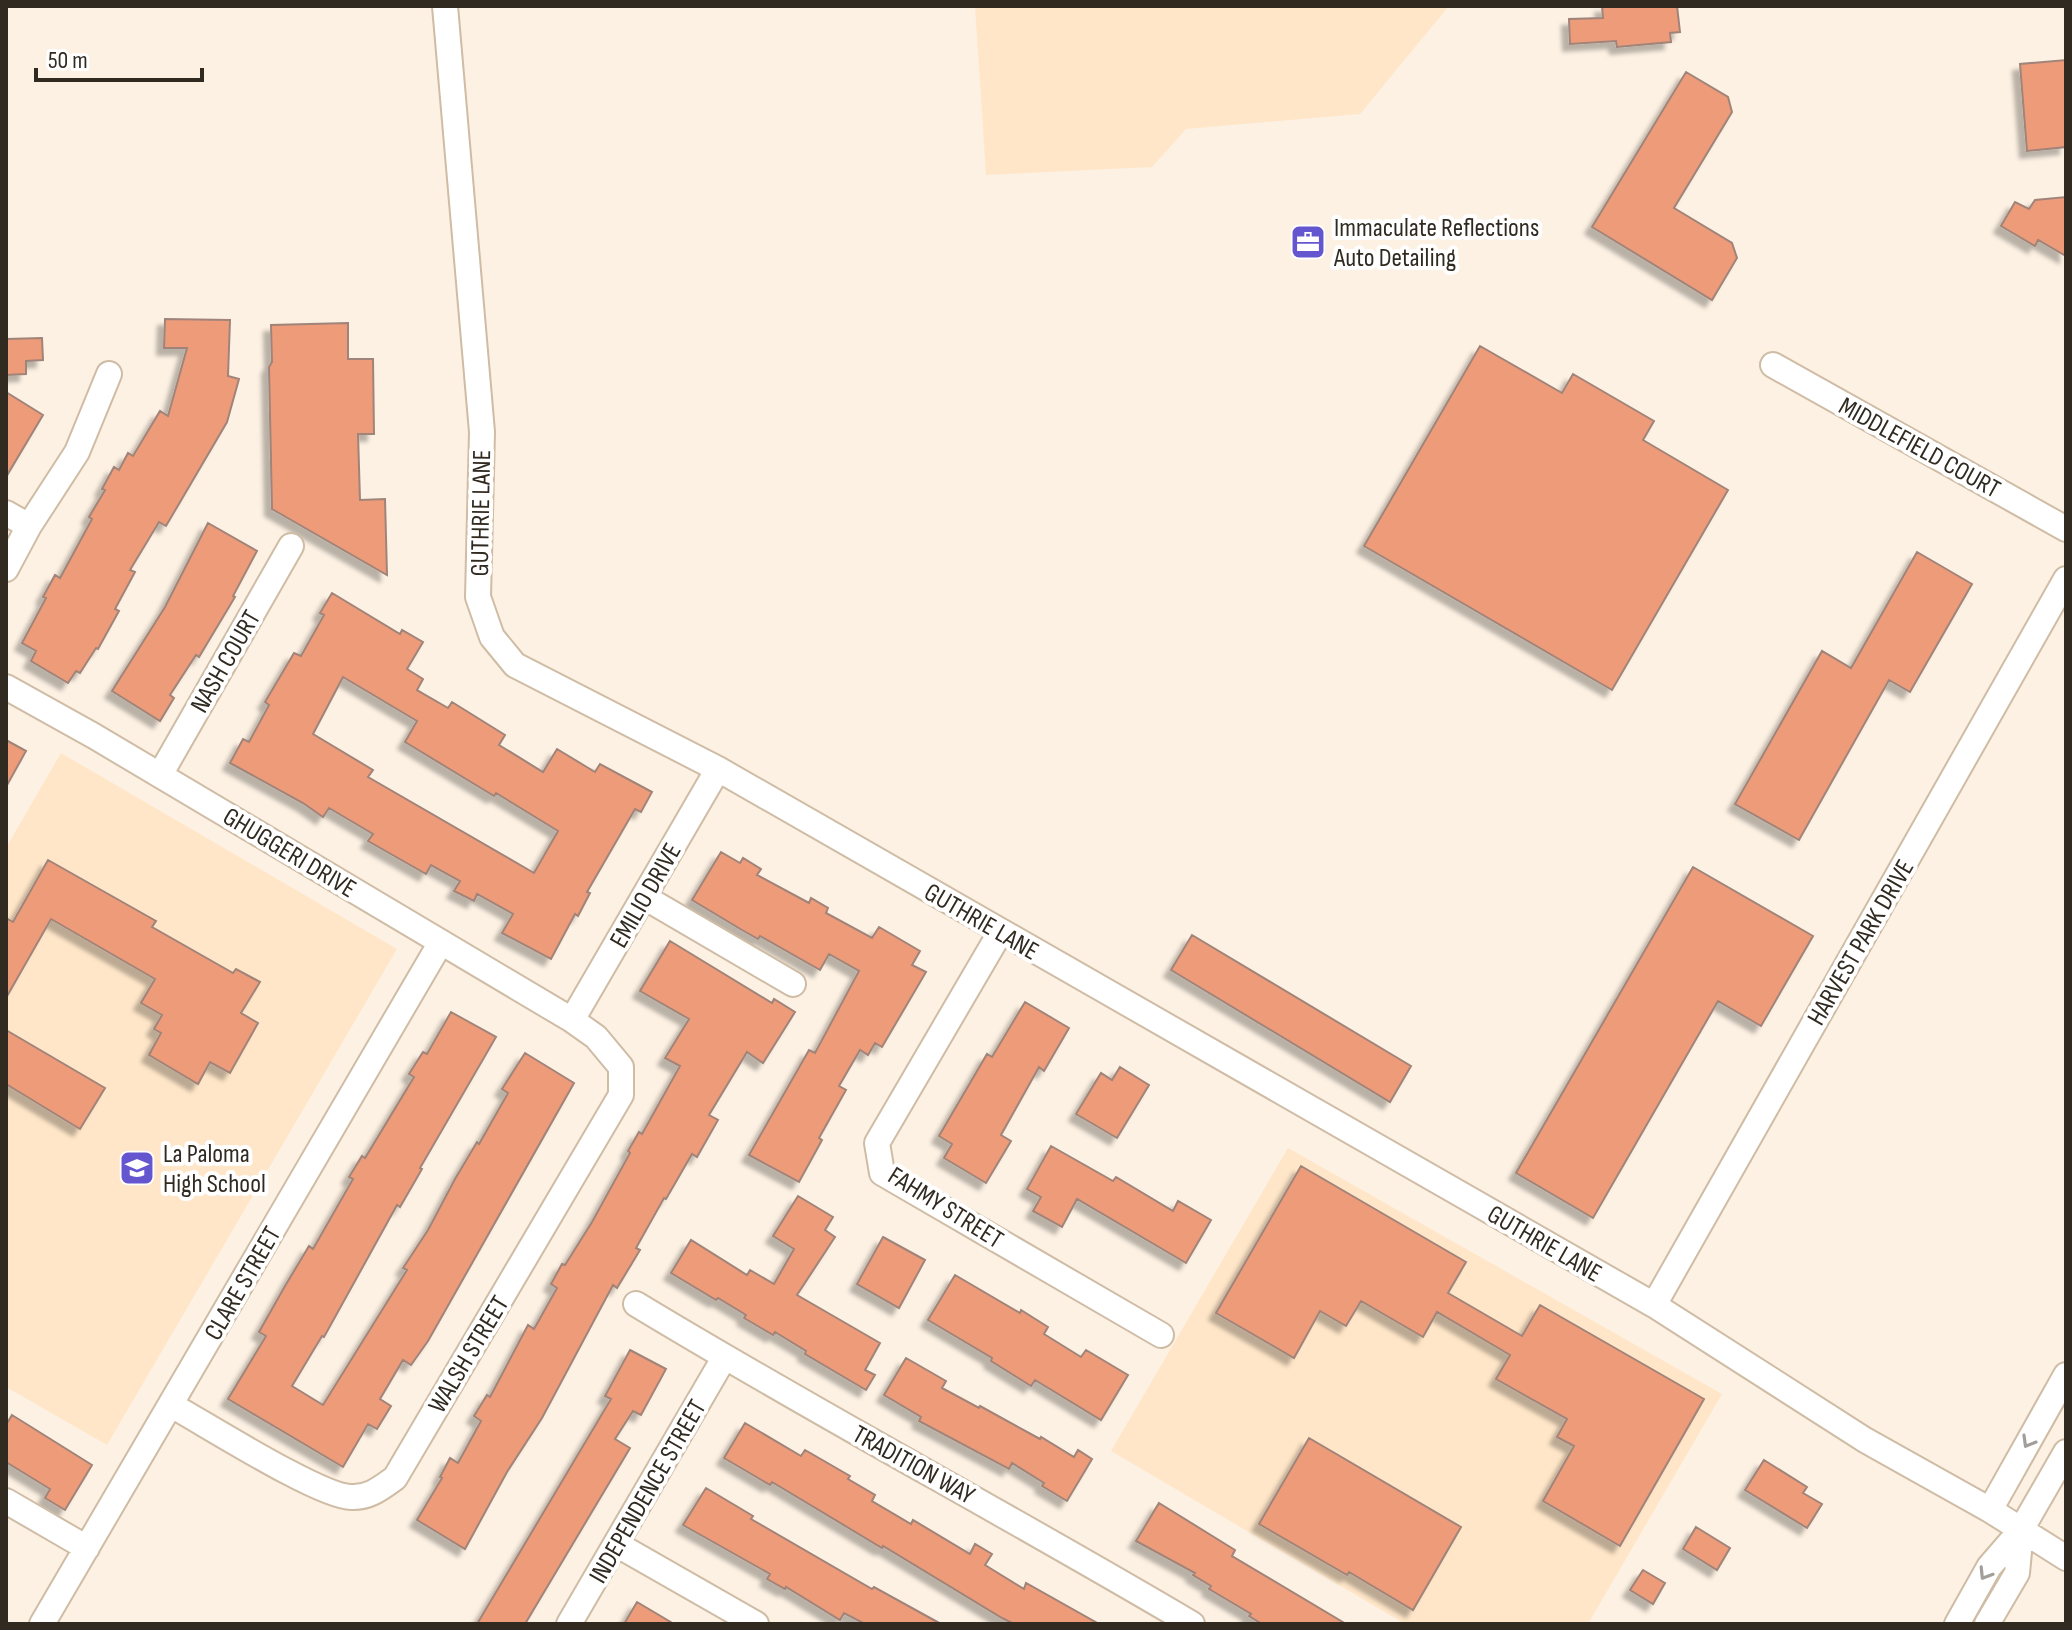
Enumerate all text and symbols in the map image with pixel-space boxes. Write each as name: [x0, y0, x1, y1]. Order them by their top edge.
scale bar: [36, 32, 202, 82]
text: 50 m: [48, 46, 88, 75]
place label: Immaculate Reflections Auto Detailing: [1333, 213, 1539, 274]
office icon: Immaculate Reflections Auto Detailing: [1289, 223, 1327, 261]
street label: MIDDLEFIELD COURT: [1833, 391, 2005, 505]
street label: GUTHRIE LANE: [465, 449, 498, 577]
street label: NASH COURT: [185, 605, 268, 719]
street label: GHUGGERI DRIVE: [217, 801, 361, 905]
street label: EMILIO DRIVE: [604, 838, 689, 954]
street label: HARVEST PARK DRIVE: [1801, 854, 1921, 1031]
street label: GUTHRIE LANE: [919, 877, 1044, 967]
place label: La Paloma High School: [163, 1139, 266, 1200]
school or university icon: La Paloma High School: [118, 1149, 156, 1187]
street label: FAHMY STREET: [882, 1161, 1009, 1256]
street label: GUTHRIE LANE: [1482, 1199, 1607, 1289]
street label: CLARE STREET: [198, 1221, 288, 1346]
street label: WALSH STREET: [422, 1291, 516, 1419]
street label: INDEPENDENCE STREET: [583, 1395, 713, 1589]
street label: TRADITION WAY: [847, 1419, 980, 1512]
one-way arrow: [2022, 1434, 2038, 1448]
one-way arrow: [1980, 1566, 1995, 1580]

